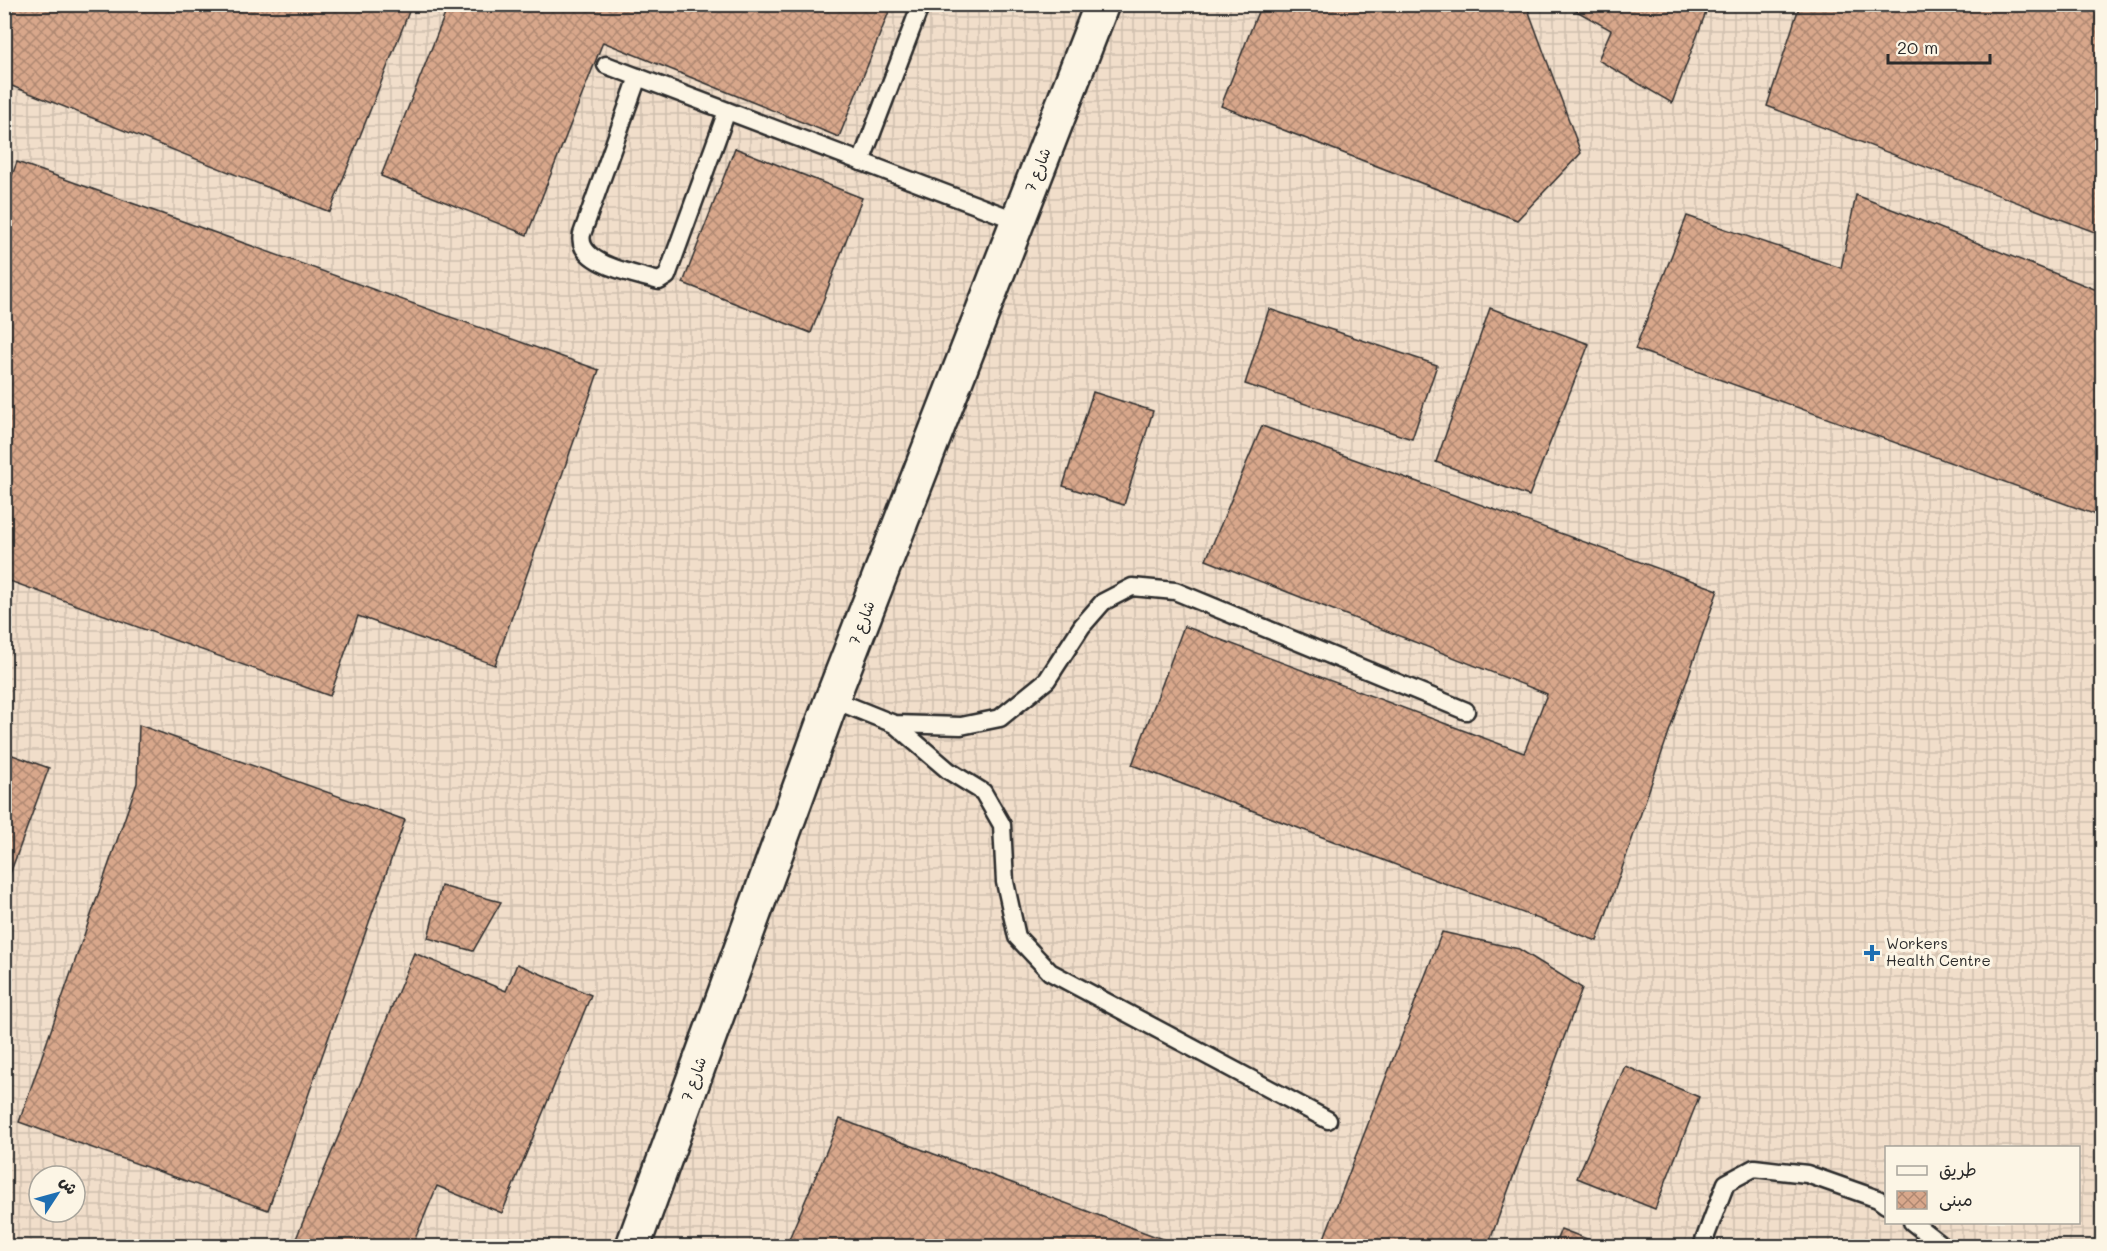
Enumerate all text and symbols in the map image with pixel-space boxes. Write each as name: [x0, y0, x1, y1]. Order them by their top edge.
scale bar: [1888, 27, 1990, 65]
text: 20 m: [1897, 35, 1938, 59]
street label: شارع 7: [1020, 145, 1056, 195]
street label: شارع 7: [844, 598, 880, 648]
place label: Workers Health Centre: [1886, 933, 1991, 970]
marker: Workers Health Centre: [1863, 944, 1881, 962]
street label: شارع 7: [676, 1054, 711, 1104]
legend: [1885, 1146, 2080, 1224]
text: طريق: [1939, 1157, 1977, 1181]
north arrow: [27, 1164, 87, 1224]
text: ش: [56, 1172, 83, 1198]
text: مبنى: [1939, 1187, 1973, 1211]

